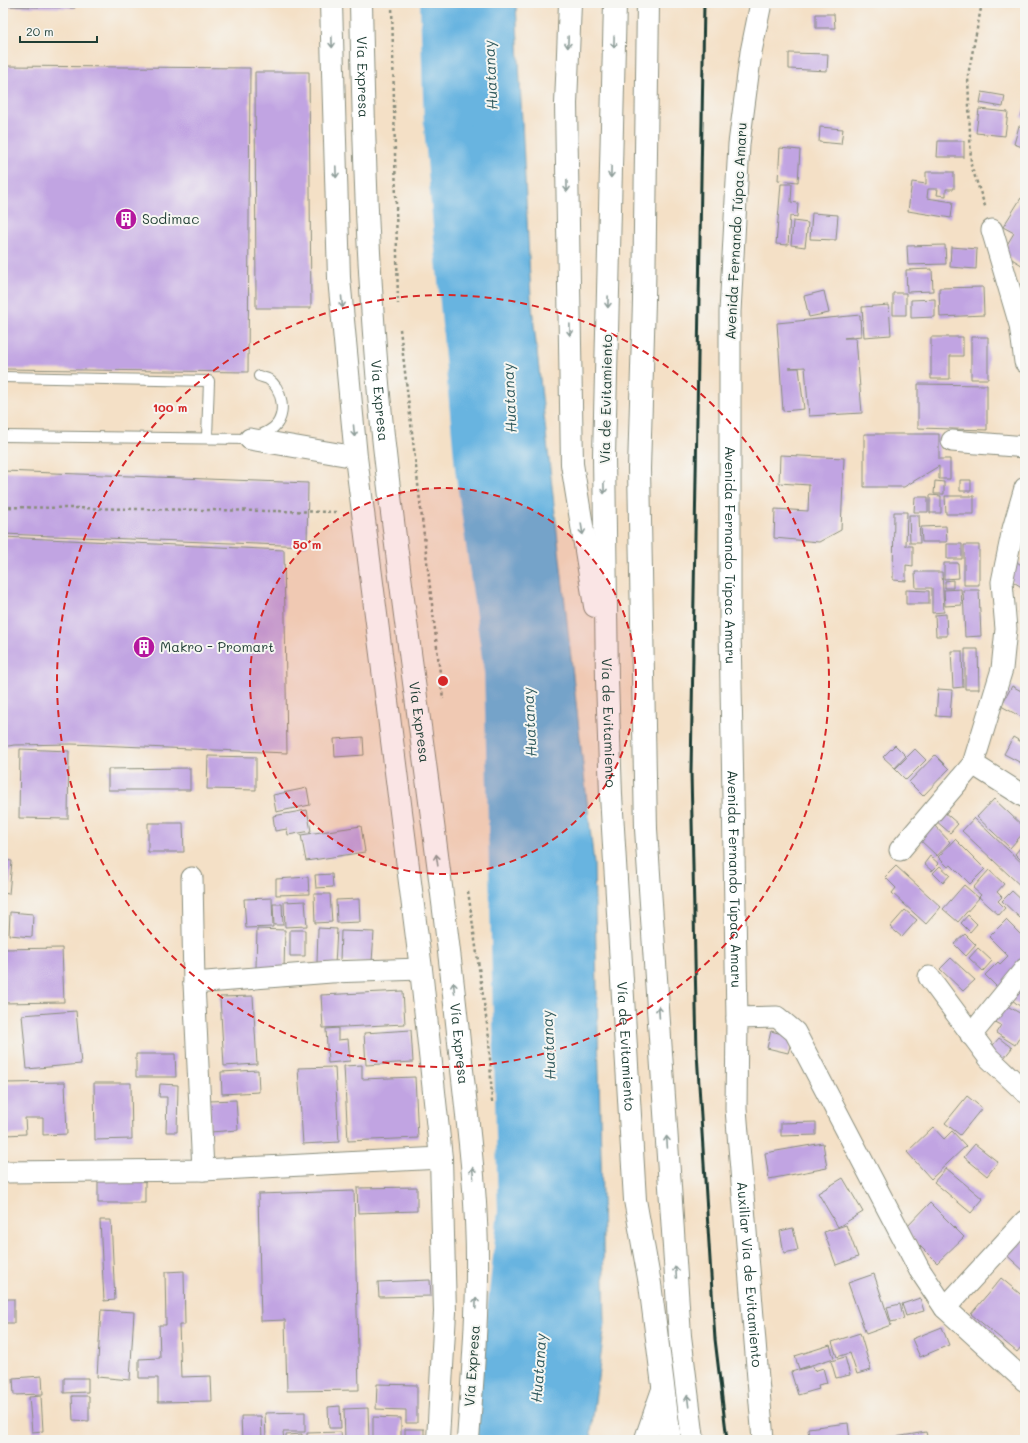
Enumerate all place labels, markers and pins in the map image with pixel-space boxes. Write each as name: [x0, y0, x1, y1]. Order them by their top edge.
building icon: Sodimac: [113, 206, 139, 232]
place label: Sodimac: [142, 209, 199, 228]
building icon: Makro - Promart: [131, 634, 157, 660]
place label: Makro - Promart: [160, 637, 274, 656]
centre of rings: [436, 674, 450, 688]

